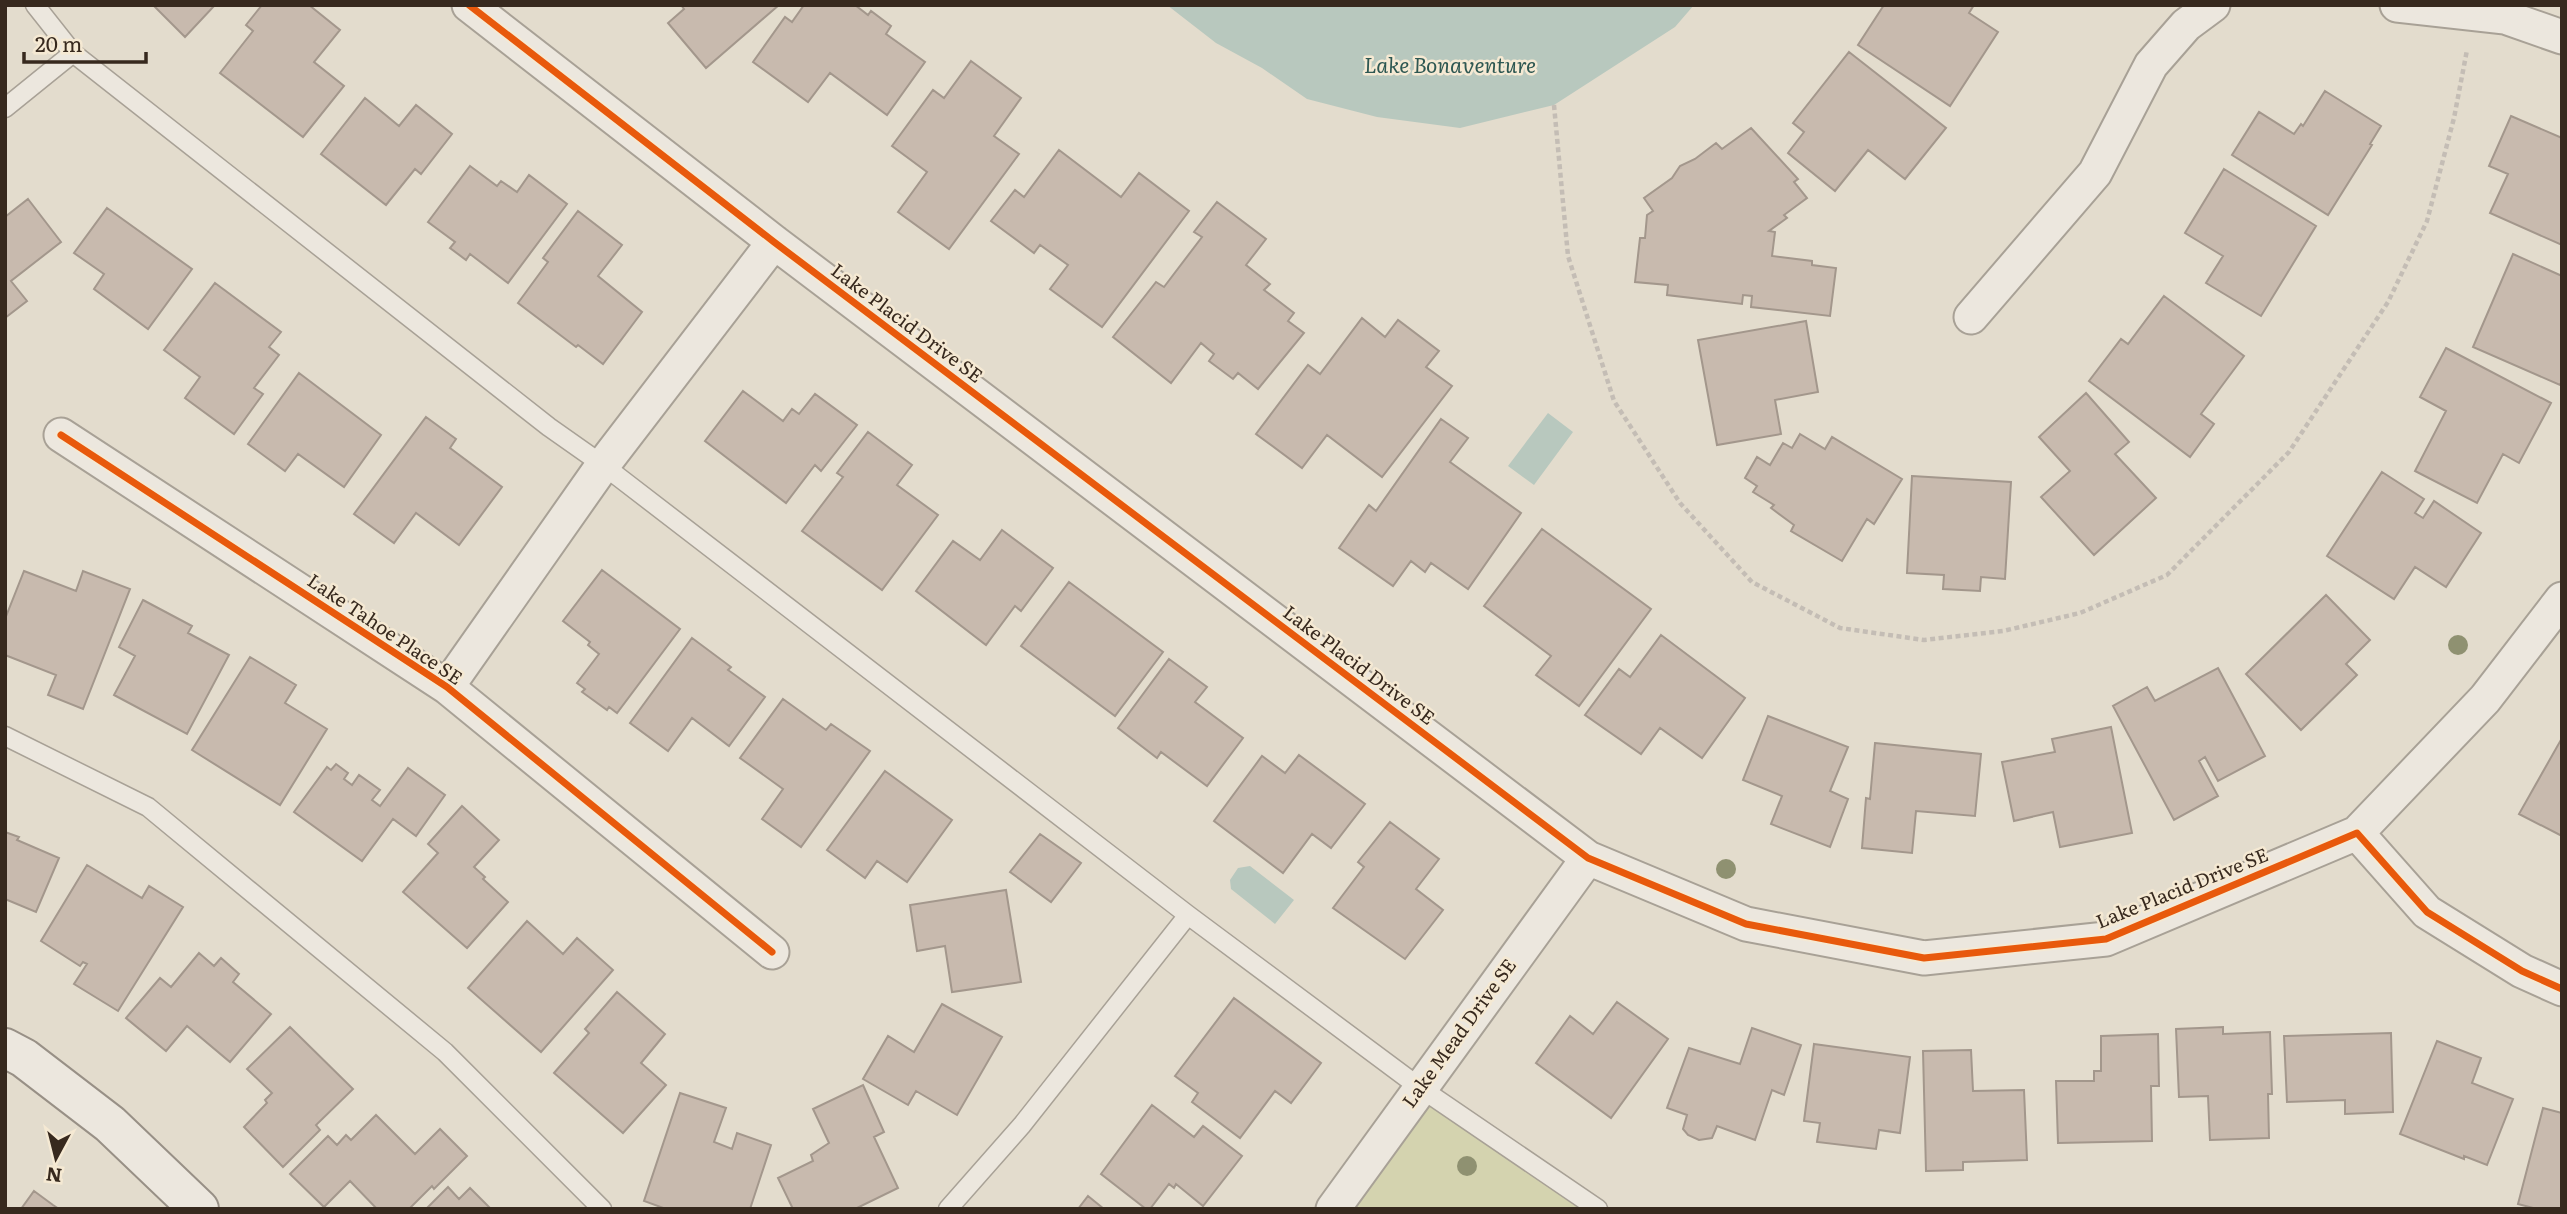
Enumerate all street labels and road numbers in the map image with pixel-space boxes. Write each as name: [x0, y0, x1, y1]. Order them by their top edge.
street label: Lake Placid Drive SE: [826, 256, 989, 389]
street label: Lake Tahoe Place SE: [302, 566, 469, 691]
street label: Lake Placid Drive SE: [1278, 598, 1441, 731]
street label: Lake Placid Drive SE: [2091, 840, 2272, 934]
street label: Lake Mead Drive SE: [1394, 952, 1522, 1113]

